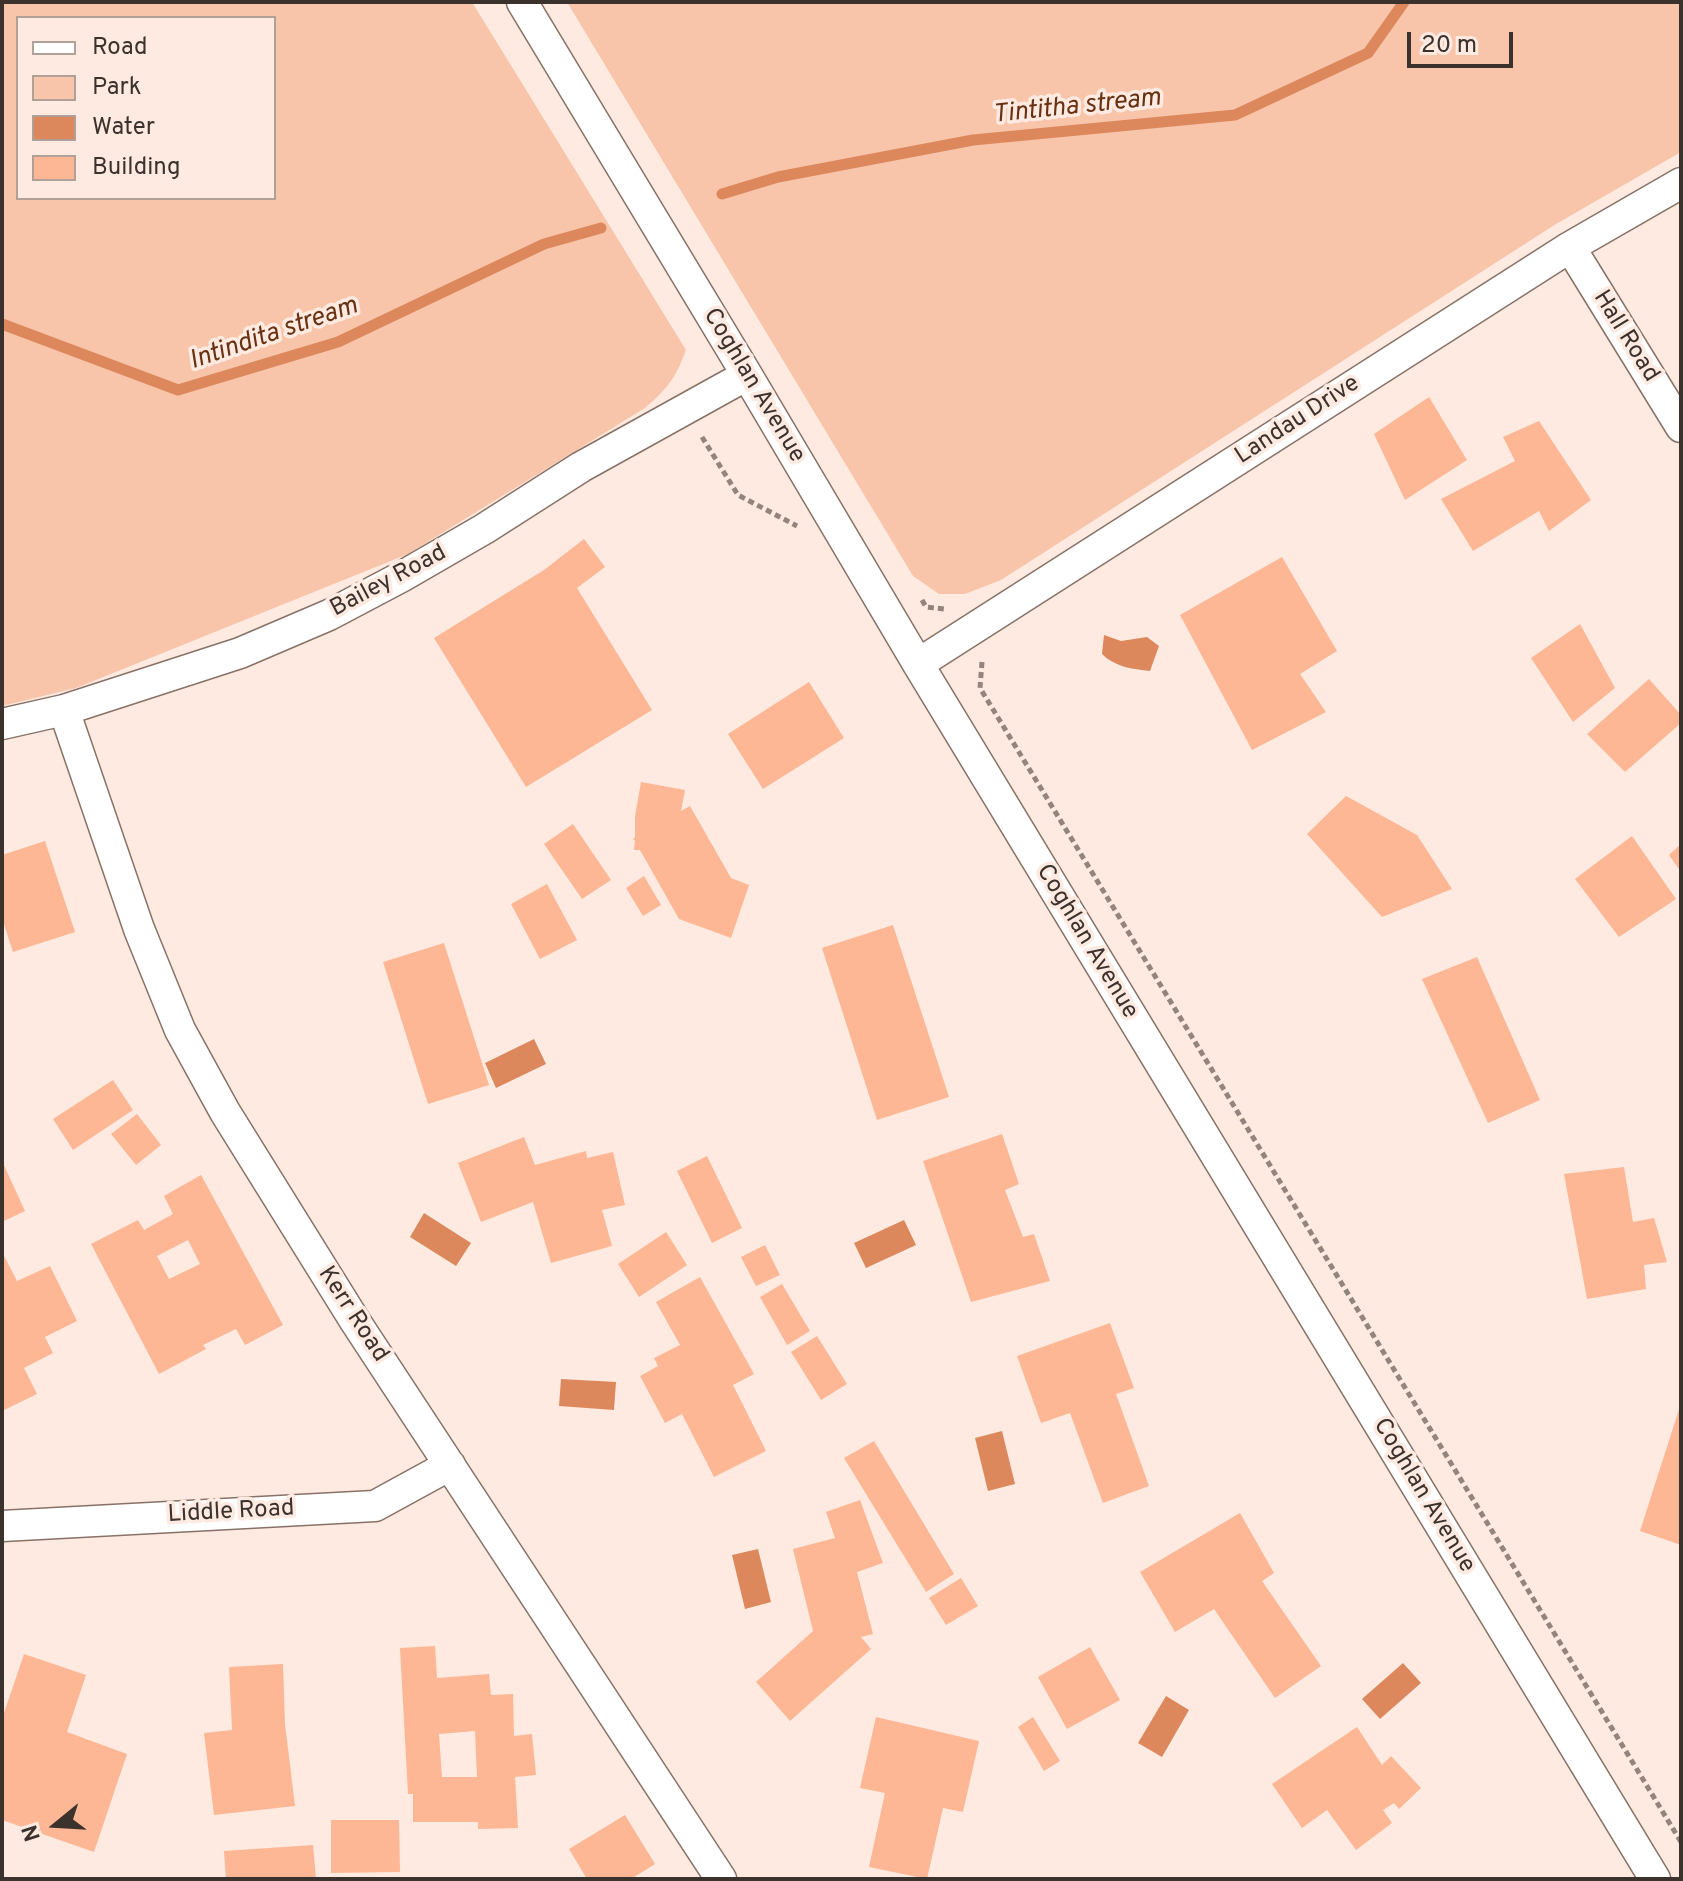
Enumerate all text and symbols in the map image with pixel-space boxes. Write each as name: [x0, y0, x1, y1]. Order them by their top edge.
legend: [16, 16, 276, 200]
scale bar: [1411, 16, 1517, 66]
text: 20 m: [1421, 31, 1477, 61]
text: Road: [92, 33, 148, 63]
text: Park: [92, 73, 142, 103]
water label: Tintitha stream: [991, 84, 1163, 132]
text: Water: [92, 113, 155, 143]
text: Building: [92, 153, 181, 183]
street label: Hall Road: [1586, 286, 1664, 388]
water label: Intindita stream: [186, 292, 362, 378]
street label: Coghlan Avenue: [696, 304, 810, 468]
street label: Landau Drive: [1230, 370, 1366, 472]
street label: Bailey Road: [326, 539, 452, 625]
street label: Coghlan Avenue: [1029, 860, 1143, 1024]
street label: Kerr Road: [310, 1262, 394, 1368]
street label: Coghlan Avenue: [1366, 1414, 1480, 1578]
street label: Liddle Road: [167, 1495, 295, 1531]
north arrow: [16, 1785, 96, 1865]
text: N: [17, 1821, 48, 1844]

